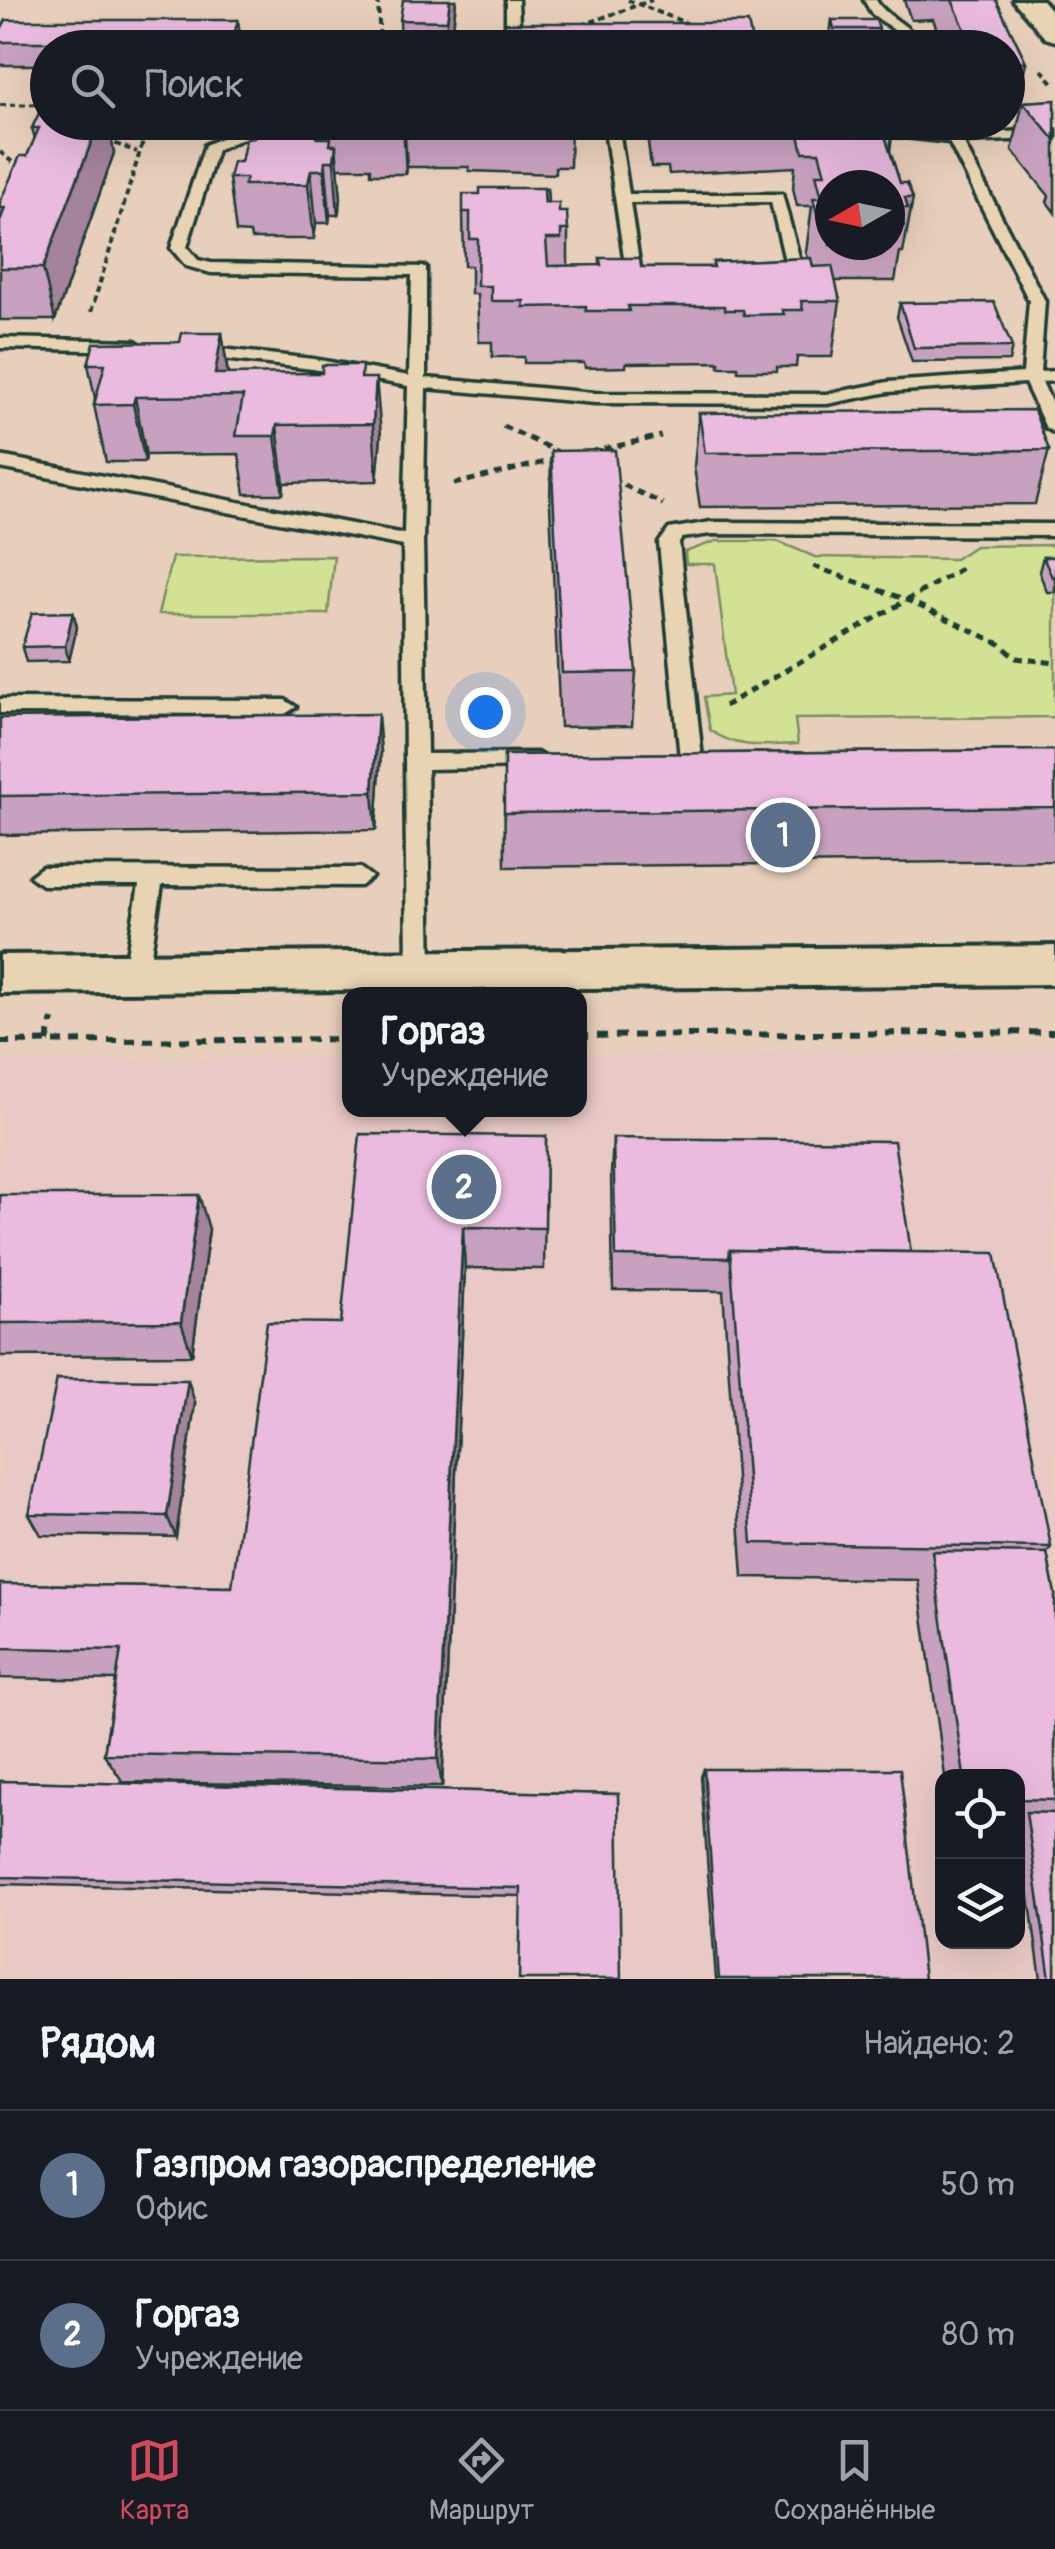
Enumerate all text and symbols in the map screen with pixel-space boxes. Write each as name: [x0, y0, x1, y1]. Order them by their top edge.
search box: [30, 30, 1025, 140]
icon: search: [65, 58, 120, 113]
text: Поиск: [145, 61, 244, 109]
north arrow: [815, 170, 905, 260]
your location: [460, 687, 511, 738]
pin: 1: [750, 798, 816, 872]
popup: [342, 987, 587, 1117]
text: Горгаз: [381, 1008, 486, 1056]
text: Учреждение: [381, 1056, 548, 1096]
pin: 2: [432, 1150, 496, 1224]
map controls: [935, 1769, 1025, 1949]
button: locate: [935, 1769, 1025, 1859]
button: layers: [935, 1859, 1025, 1949]
text: Рядом: [40, 2018, 156, 2070]
text: Найдено: 2: [863, 2024, 1015, 2064]
text: Газпром газораспределение: [135, 2141, 595, 2189]
text: 1: [66, 2165, 79, 2205]
text: 50 m: [940, 2165, 1015, 2205]
text: Офис: [135, 2189, 208, 2229]
text: Горгаз: [135, 2291, 241, 2339]
text: 2: [64, 2315, 81, 2355]
text: 80 m: [942, 2315, 1015, 2355]
text: Учреждение: [135, 2339, 303, 2379]
tab: Карта: [120, 2433, 189, 2528]
tab: Маршрут: [429, 2433, 534, 2528]
tab: Сохранённые: [774, 2433, 935, 2528]

